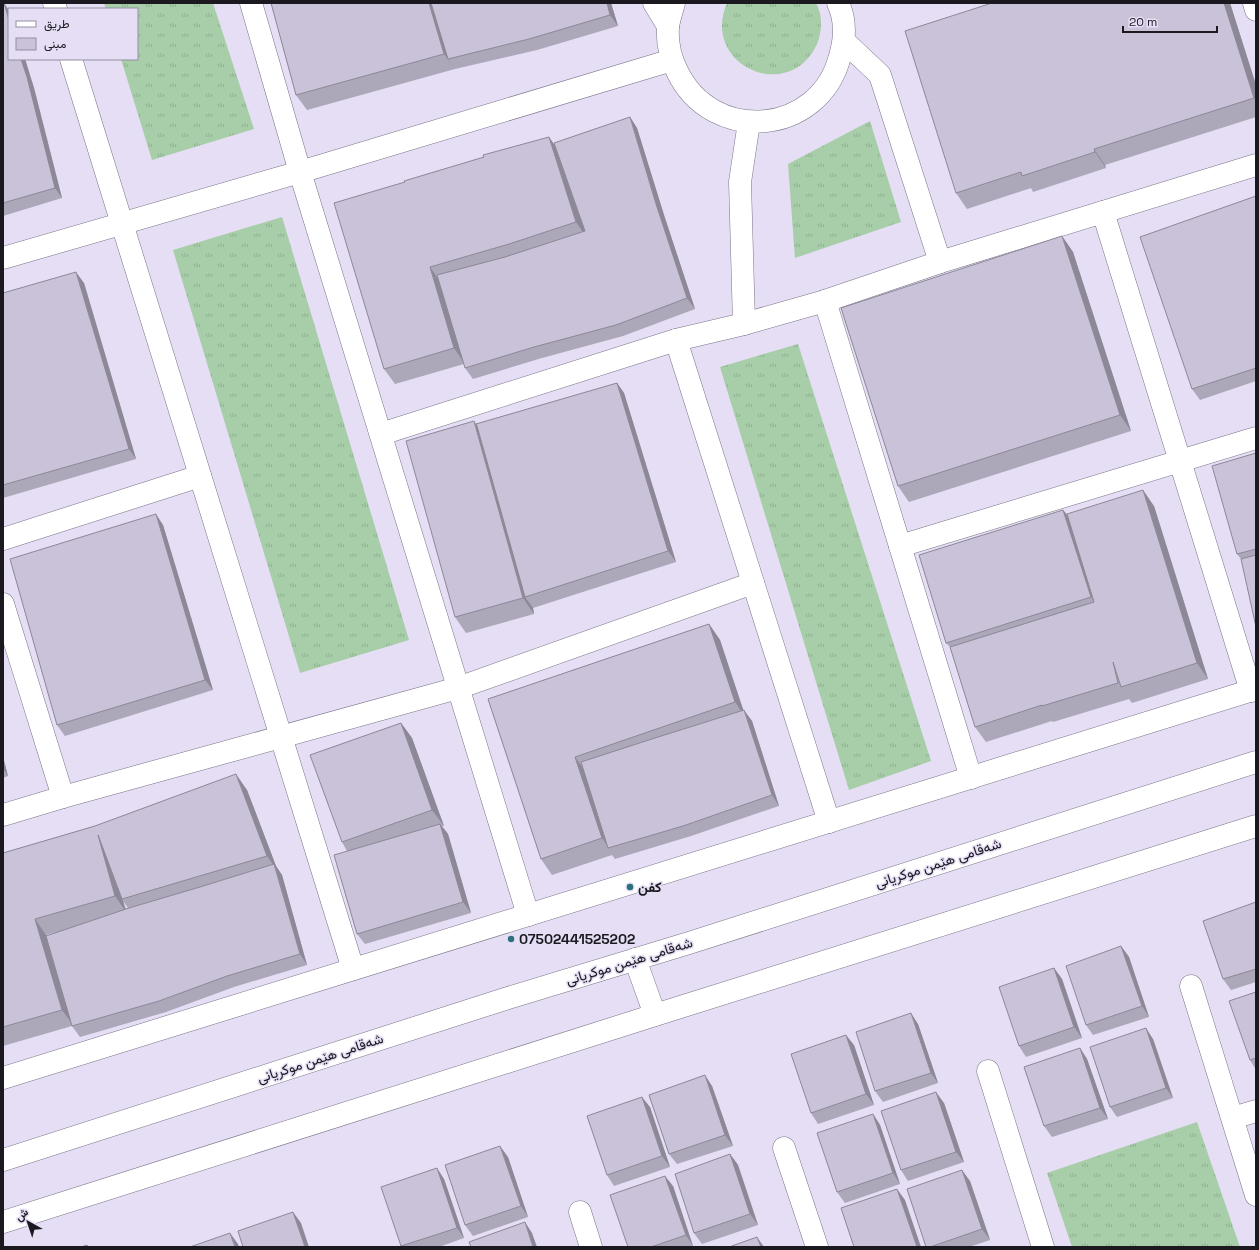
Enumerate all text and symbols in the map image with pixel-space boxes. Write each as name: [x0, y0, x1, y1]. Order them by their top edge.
legend: [8, 8, 138, 60]
scale bar: [1123, 8, 1217, 34]
text: 20 m: [1129, 14, 1157, 30]
text: طريق: [44, 16, 70, 32]
text: مبنى: [44, 36, 66, 52]
street label: شەقامی هێمن موکریانی: [873, 834, 1003, 892]
place label: كفن: [638, 878, 662, 896]
marker: كفن: [625, 882, 635, 892]
place label: 07502441525202: [519, 930, 635, 948]
street label: شەقامی هێمن موکریانی: [563, 933, 695, 989]
marker: 07502441525202: [506, 934, 516, 944]
street label: شەقامی هێمن موکریانی: [255, 1029, 385, 1087]
north arrow: [8, 1202, 48, 1242]
text: ش: [12, 1205, 31, 1224]

